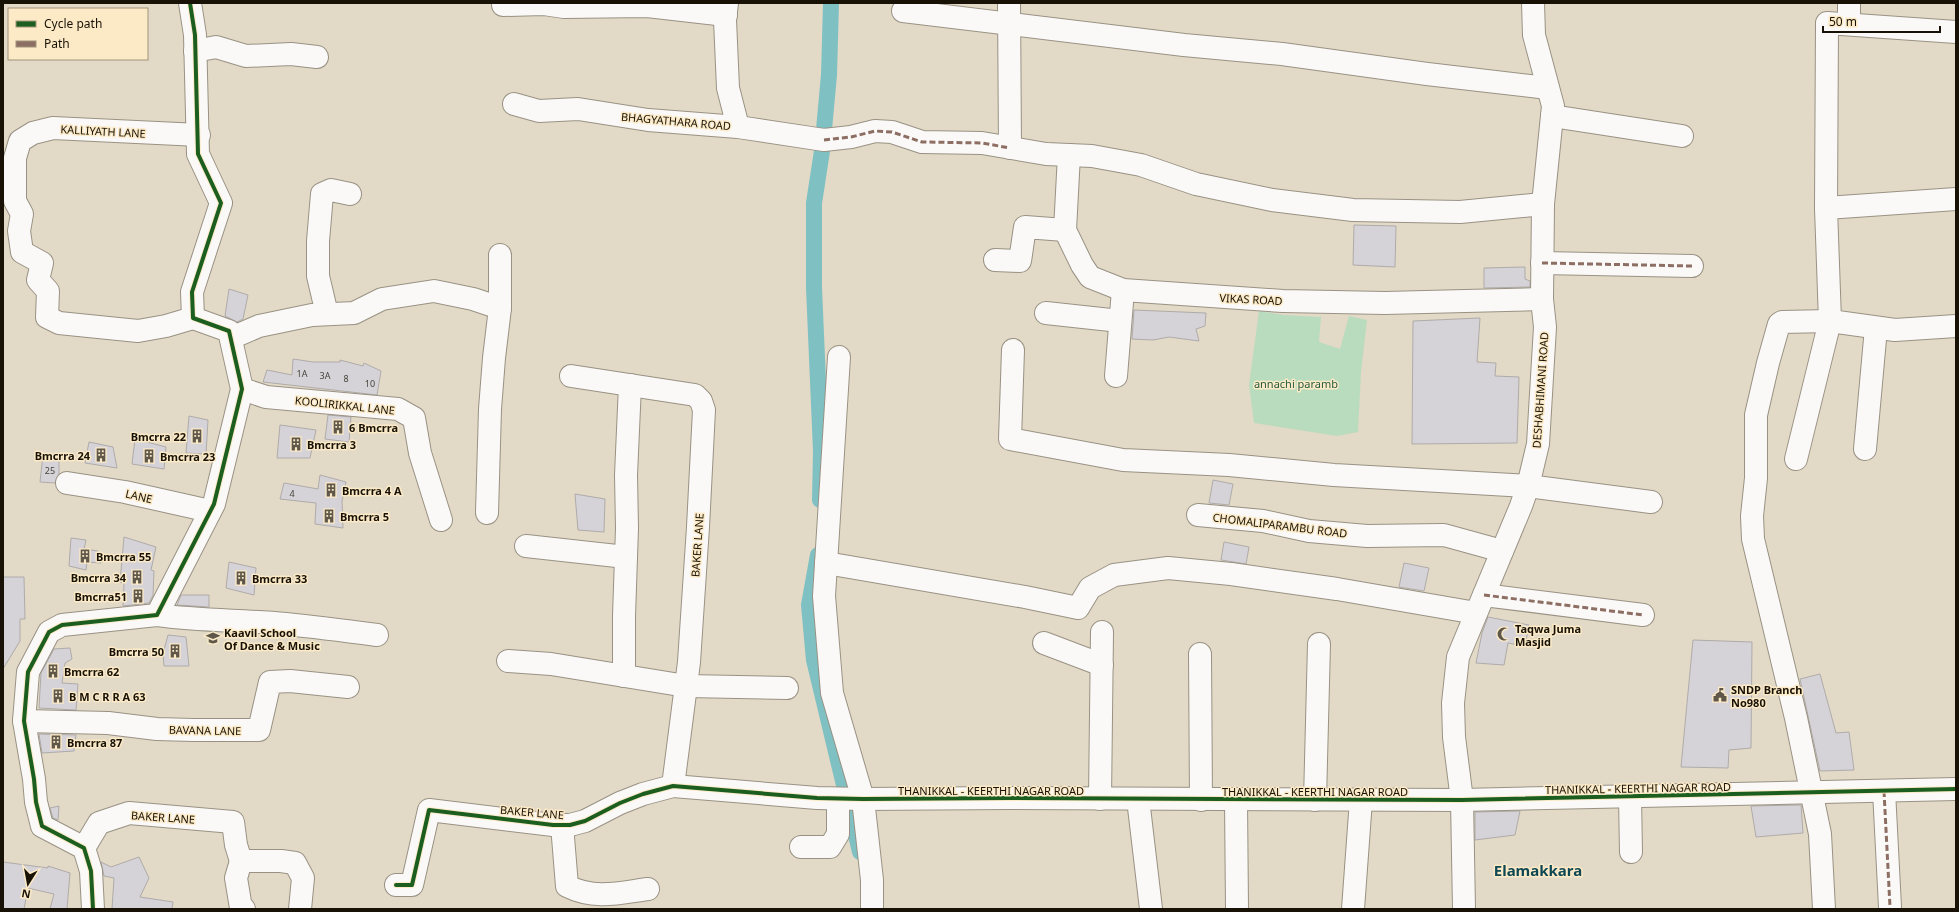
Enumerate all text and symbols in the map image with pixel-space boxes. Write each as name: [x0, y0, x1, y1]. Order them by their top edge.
legend: [8, 8, 148, 60]
scale bar: [1823, 8, 1940, 34]
text: 50 m: [1829, 13, 1857, 30]
text: Cycle path: [44, 15, 102, 32]
text: Path: [44, 35, 70, 52]
street label: BHAGYATHARA ROAD: [620, 109, 732, 133]
street label: KALLIYATH LANE: [60, 121, 146, 141]
street label: VIKAS ROAD: [1219, 290, 1283, 308]
street label: DESHABHIMANI ROAD: [1528, 331, 1552, 449]
house number: 1A: [297, 367, 308, 380]
house number: 3A: [320, 369, 331, 382]
house number: 8: [343, 372, 349, 385]
park label: annachi paramb: [1254, 376, 1338, 391]
house number: 10: [365, 377, 375, 390]
street label: KOOLIRIKKAL LANE: [294, 392, 396, 418]
building icon: 6 Bmcrra: [330, 419, 346, 435]
place label: 6 Bmcrra: [349, 420, 398, 435]
building icon: Bmcrra 22: [189, 428, 205, 444]
place label: Bmcrra 22: [131, 429, 186, 444]
building icon: Bmcrra 3: [288, 436, 304, 452]
place label: Bmcrra 3: [307, 437, 356, 452]
building icon: Bmcrra 24: [93, 447, 109, 463]
place label: Bmcrra 24: [35, 448, 91, 463]
building icon: Bmcrra 23: [141, 448, 157, 464]
place label: Bmcrra 23: [160, 449, 215, 464]
house number: 25: [45, 464, 55, 477]
building icon: Bmcrra 4 A: [323, 482, 339, 498]
place label: Bmcrra 4 A: [342, 483, 402, 498]
street label: LANE: [124, 486, 154, 506]
house number: 4: [289, 487, 295, 500]
building icon: Bmcrra 5: [321, 508, 337, 524]
place label: Bmcrra 5: [340, 509, 389, 524]
street label: CHOMALIPARAMBU ROAD: [1212, 509, 1348, 541]
street label: BAKER LANE: [687, 513, 707, 577]
building icon: Bmcrra 55: [77, 548, 93, 564]
place label: Bmcrra 55: [96, 549, 151, 564]
building icon: Bmcrra 34: [129, 569, 145, 585]
place label: Bmcrra 34: [71, 570, 127, 585]
building icon: Bmcrra 33: [233, 570, 249, 586]
place label: Bmcrra 33: [252, 571, 307, 586]
building icon: Bmcrra51: [130, 588, 146, 604]
place label: Bmcrra51: [74, 589, 127, 604]
place label: Taqwa Juma Masjid: [1515, 621, 1581, 649]
place label: Kaavil School Of Dance & Music: [224, 625, 320, 653]
mosque icon: Taqwa Juma Masjid: [1496, 626, 1512, 642]
school or university icon: Kaavil School Of Dance & Music: [205, 630, 221, 646]
building icon: Bmcrra 50: [167, 643, 183, 659]
place label: Bmcrra 50: [109, 644, 164, 659]
building icon: Bmcrra 62: [45, 663, 61, 679]
place label: Bmcrra 62: [64, 664, 119, 679]
place label: SNDP Branch No980: [1731, 682, 1802, 710]
public building icon: SNDP Branch No980: [1712, 687, 1728, 703]
building icon: B M C R R A 63: [50, 688, 66, 704]
place label: B M C R R A 63: [69, 689, 146, 704]
street label: BAVANA LANE: [169, 722, 241, 738]
building icon: Bmcrra 87: [48, 734, 64, 750]
place label: Bmcrra 87: [67, 735, 122, 750]
street label: THANIKKAL - KEERTHI NAGAR ROAD: [1545, 779, 1731, 797]
street label: THANIKKAL - KEERTHI NAGAR ROAD: [898, 783, 1084, 798]
street label: THANIKKAL - KEERTHI NAGAR ROAD: [1222, 784, 1408, 799]
street label: BAKER LANE: [499, 802, 565, 822]
street label: BAKER LANE: [131, 807, 195, 827]
district label: Elamakkara: [1494, 860, 1582, 880]
north arrow: [8, 864, 48, 904]
text: N: [20, 886, 32, 903]

